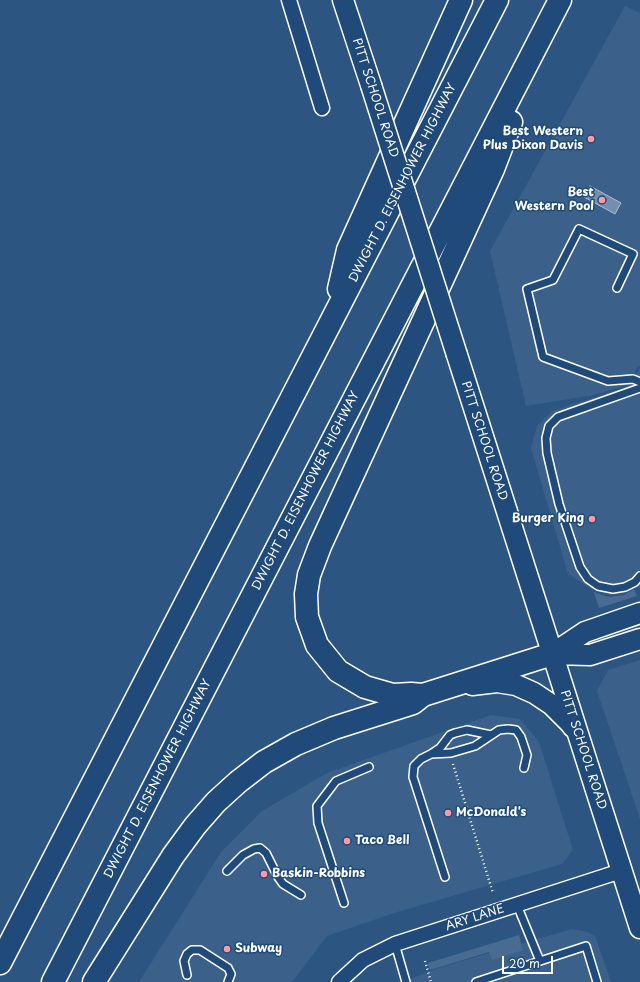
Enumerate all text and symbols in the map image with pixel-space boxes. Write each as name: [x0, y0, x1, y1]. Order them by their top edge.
street label: PITT SCHOOL ROAD: [349, 37, 401, 159]
street label: DWIGHT D. EISENHOWER HIGHWAY: [346, 81, 460, 285]
place label: Best Western Plus Dixon Davis: [483, 125, 583, 153]
marker: Best Western Plus Dixon Davis: [586, 134, 596, 144]
place label: Best Western Pool: [515, 186, 594, 214]
marker: Best Western Pool: [597, 195, 607, 205]
street label: PITT SCHOOL ROAD: [458, 380, 510, 502]
street label: DWIGHT D. EISENHOWER HIGHWAY: [249, 389, 363, 593]
place label: Burger King: [512, 512, 584, 526]
marker: Burger King: [587, 514, 597, 524]
street label: DWIGHT D. EISENHOWER HIGHWAY: [101, 677, 215, 881]
street label: PITT SCHOOL ROAD: [557, 689, 609, 811]
place label: McDonald's: [456, 806, 526, 820]
marker: McDonald's: [443, 808, 453, 818]
place label: Taco Bell: [355, 834, 409, 848]
marker: Taco Bell: [342, 836, 352, 846]
place label: Baskin-Robbins: [272, 867, 365, 881]
marker: Baskin-Robbins: [259, 869, 269, 879]
street label: ARY LANE: [444, 902, 506, 934]
place label: Subway: [235, 942, 282, 956]
marker: Subway: [222, 944, 232, 954]
scale bar: [504, 948, 555, 974]
text: 20 m: [509, 954, 540, 972]

